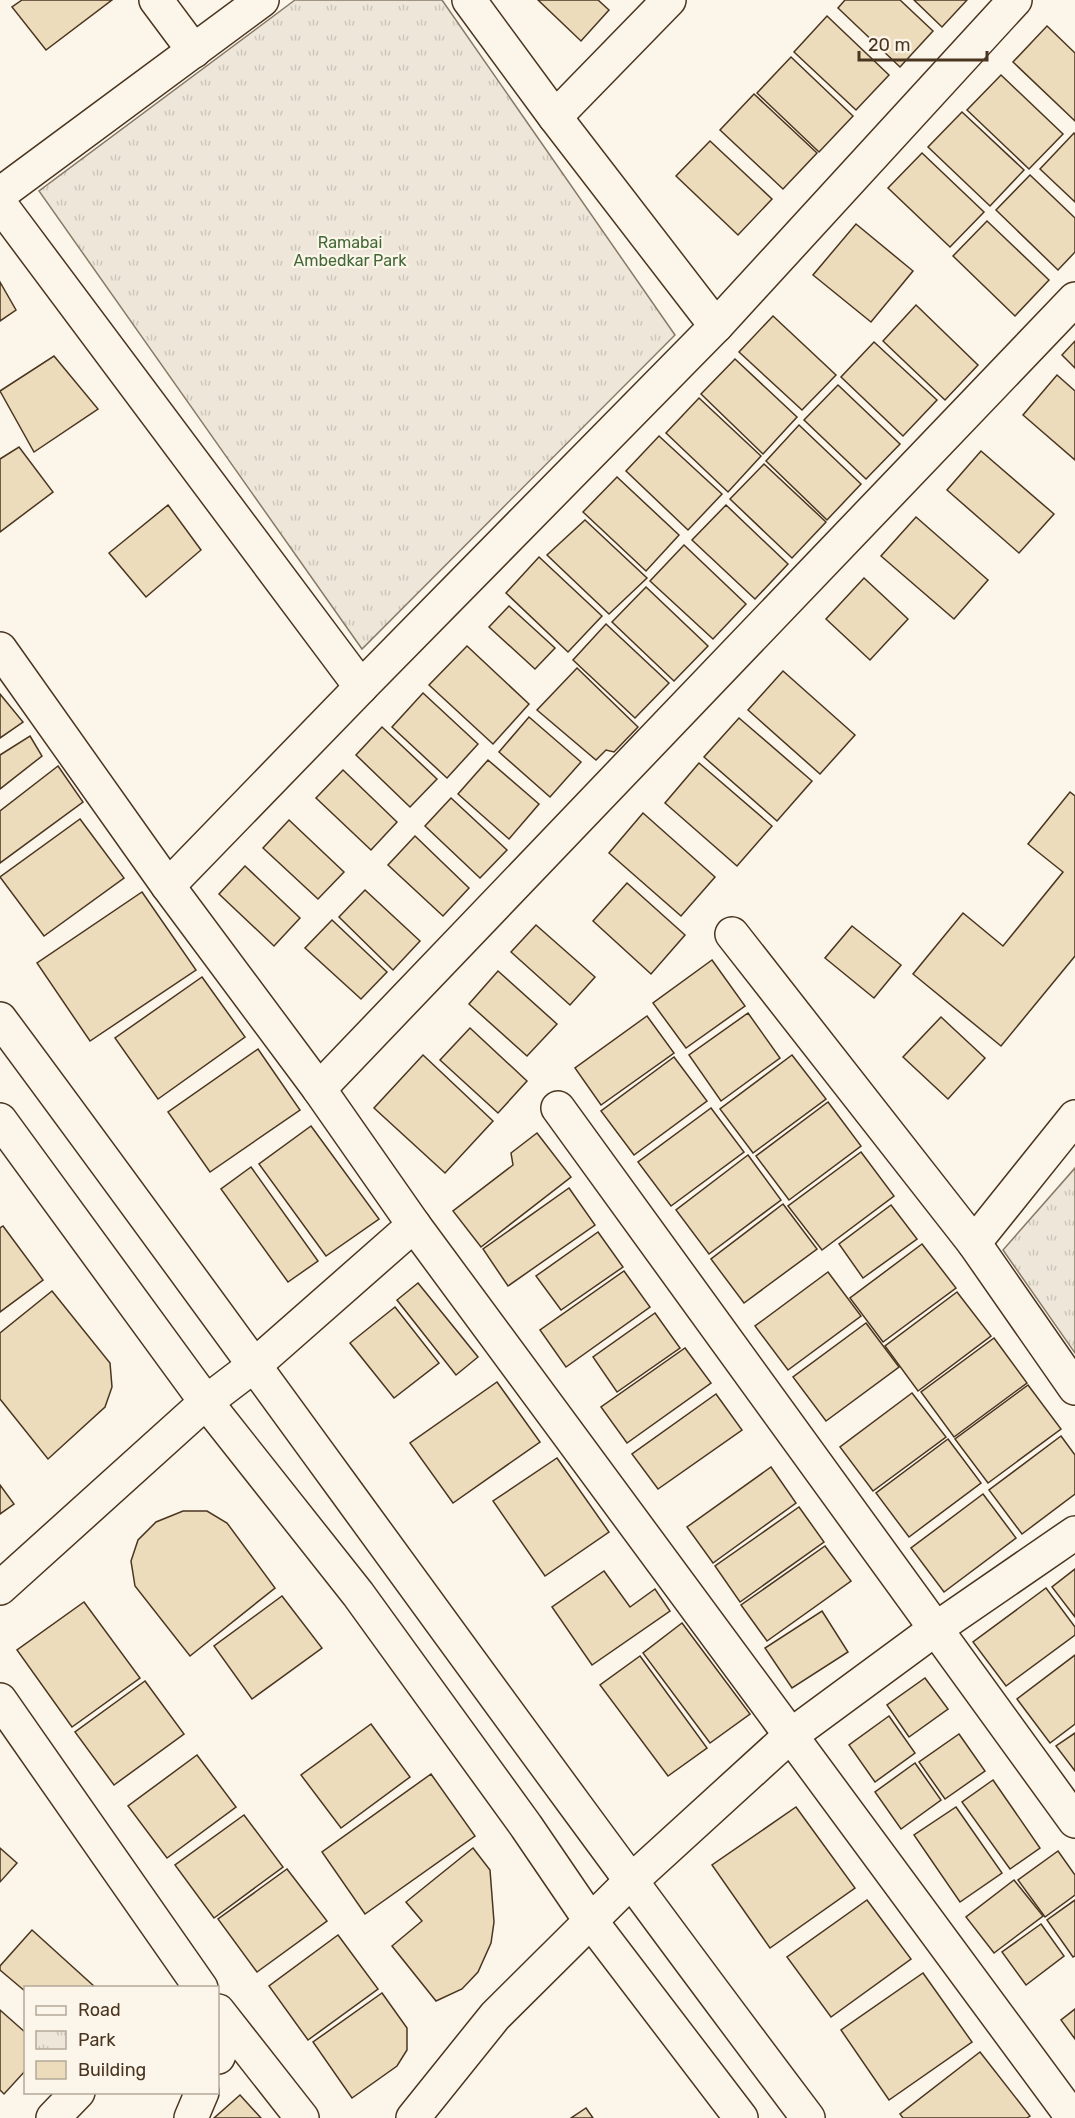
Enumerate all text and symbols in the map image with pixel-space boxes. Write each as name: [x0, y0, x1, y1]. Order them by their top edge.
scale bar: [859, 24, 986, 62]
text: 20 m: [868, 34, 910, 56]
park label: Ramabai Ambedkar Park: [294, 233, 407, 270]
legend: [24, 1986, 219, 2094]
text: Road: [78, 1999, 121, 2021]
text: Park: [78, 2029, 116, 2051]
text: Building: [78, 2059, 146, 2081]

